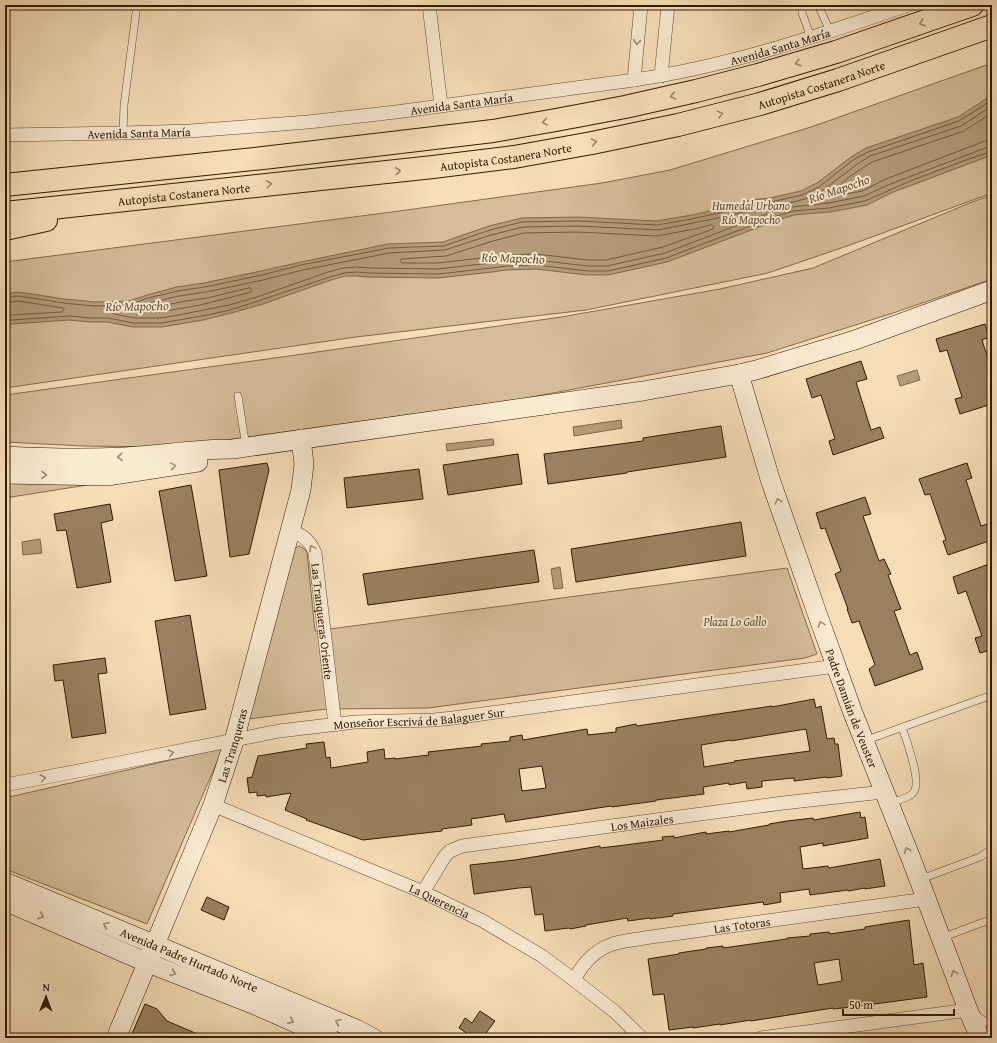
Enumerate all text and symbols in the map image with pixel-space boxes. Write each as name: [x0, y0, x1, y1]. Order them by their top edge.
one-way arrow: [918, 18, 925, 27]
street label: Avenida Santa María: [728, 23, 832, 69]
one-way arrow: [633, 39, 642, 45]
street label: Autopista Costanera Norte: [755, 56, 887, 113]
one-way arrow: [795, 58, 802, 67]
street label: Avenida Santa María: [409, 88, 514, 119]
one-way arrow: [669, 92, 676, 100]
one-way arrow: [717, 110, 724, 119]
one-way arrow: [542, 117, 548, 126]
street label: Avenida Santa María: [87, 122, 191, 142]
street label: Autopista Costanera Norte: [439, 138, 573, 175]
one-way arrow: [590, 139, 597, 147]
one-way arrow: [395, 166, 401, 175]
water label: Río Mapocho: [805, 170, 872, 209]
street label: Autopista Costanera Norte: [117, 178, 251, 209]
one-way arrow: [266, 180, 272, 189]
park label: Humedal Urbano Río Mapocho: [711, 197, 790, 228]
water label: Río Mapocho: [480, 247, 545, 269]
water label: Río Mapocho: [104, 296, 169, 316]
one-way arrow: [117, 453, 123, 462]
one-way arrow: [170, 462, 176, 471]
one-way arrow: [41, 471, 47, 479]
one-way arrow: [774, 498, 783, 505]
one-way arrow: [309, 545, 317, 552]
street label: Las Tranqueras Oriente: [308, 562, 338, 681]
park label: Plaza Lo Gallo: [703, 613, 766, 630]
one-way arrow: [817, 621, 825, 628]
street label: Padre Damián de Veuster: [822, 646, 883, 770]
street label: Monseñor Escrivá de Balaguer Sur: [332, 703, 506, 733]
street label: Las Tranqueras: [212, 706, 251, 785]
one-way arrow: [168, 749, 174, 758]
one-way arrow: [40, 774, 46, 782]
street label: Los Maizales: [610, 809, 675, 834]
one-way arrow: [904, 846, 912, 854]
street label: La Querencia: [407, 879, 473, 922]
one-way arrow: [37, 912, 44, 920]
street label: Las Totoras: [713, 912, 772, 937]
one-way arrow: [103, 921, 110, 929]
street label: Avenida Padre Hurtado Norte: [118, 923, 261, 996]
one-way arrow: [170, 968, 177, 976]
one-way arrow: [951, 970, 959, 977]
north arrow: [26, 977, 66, 1017]
text: N: [42, 979, 51, 995]
scale bar: [843, 991, 954, 1017]
text: 50 m: [849, 996, 873, 1013]
one-way arrow: [287, 1016, 294, 1024]
one-way arrow: [334, 1018, 341, 1026]

